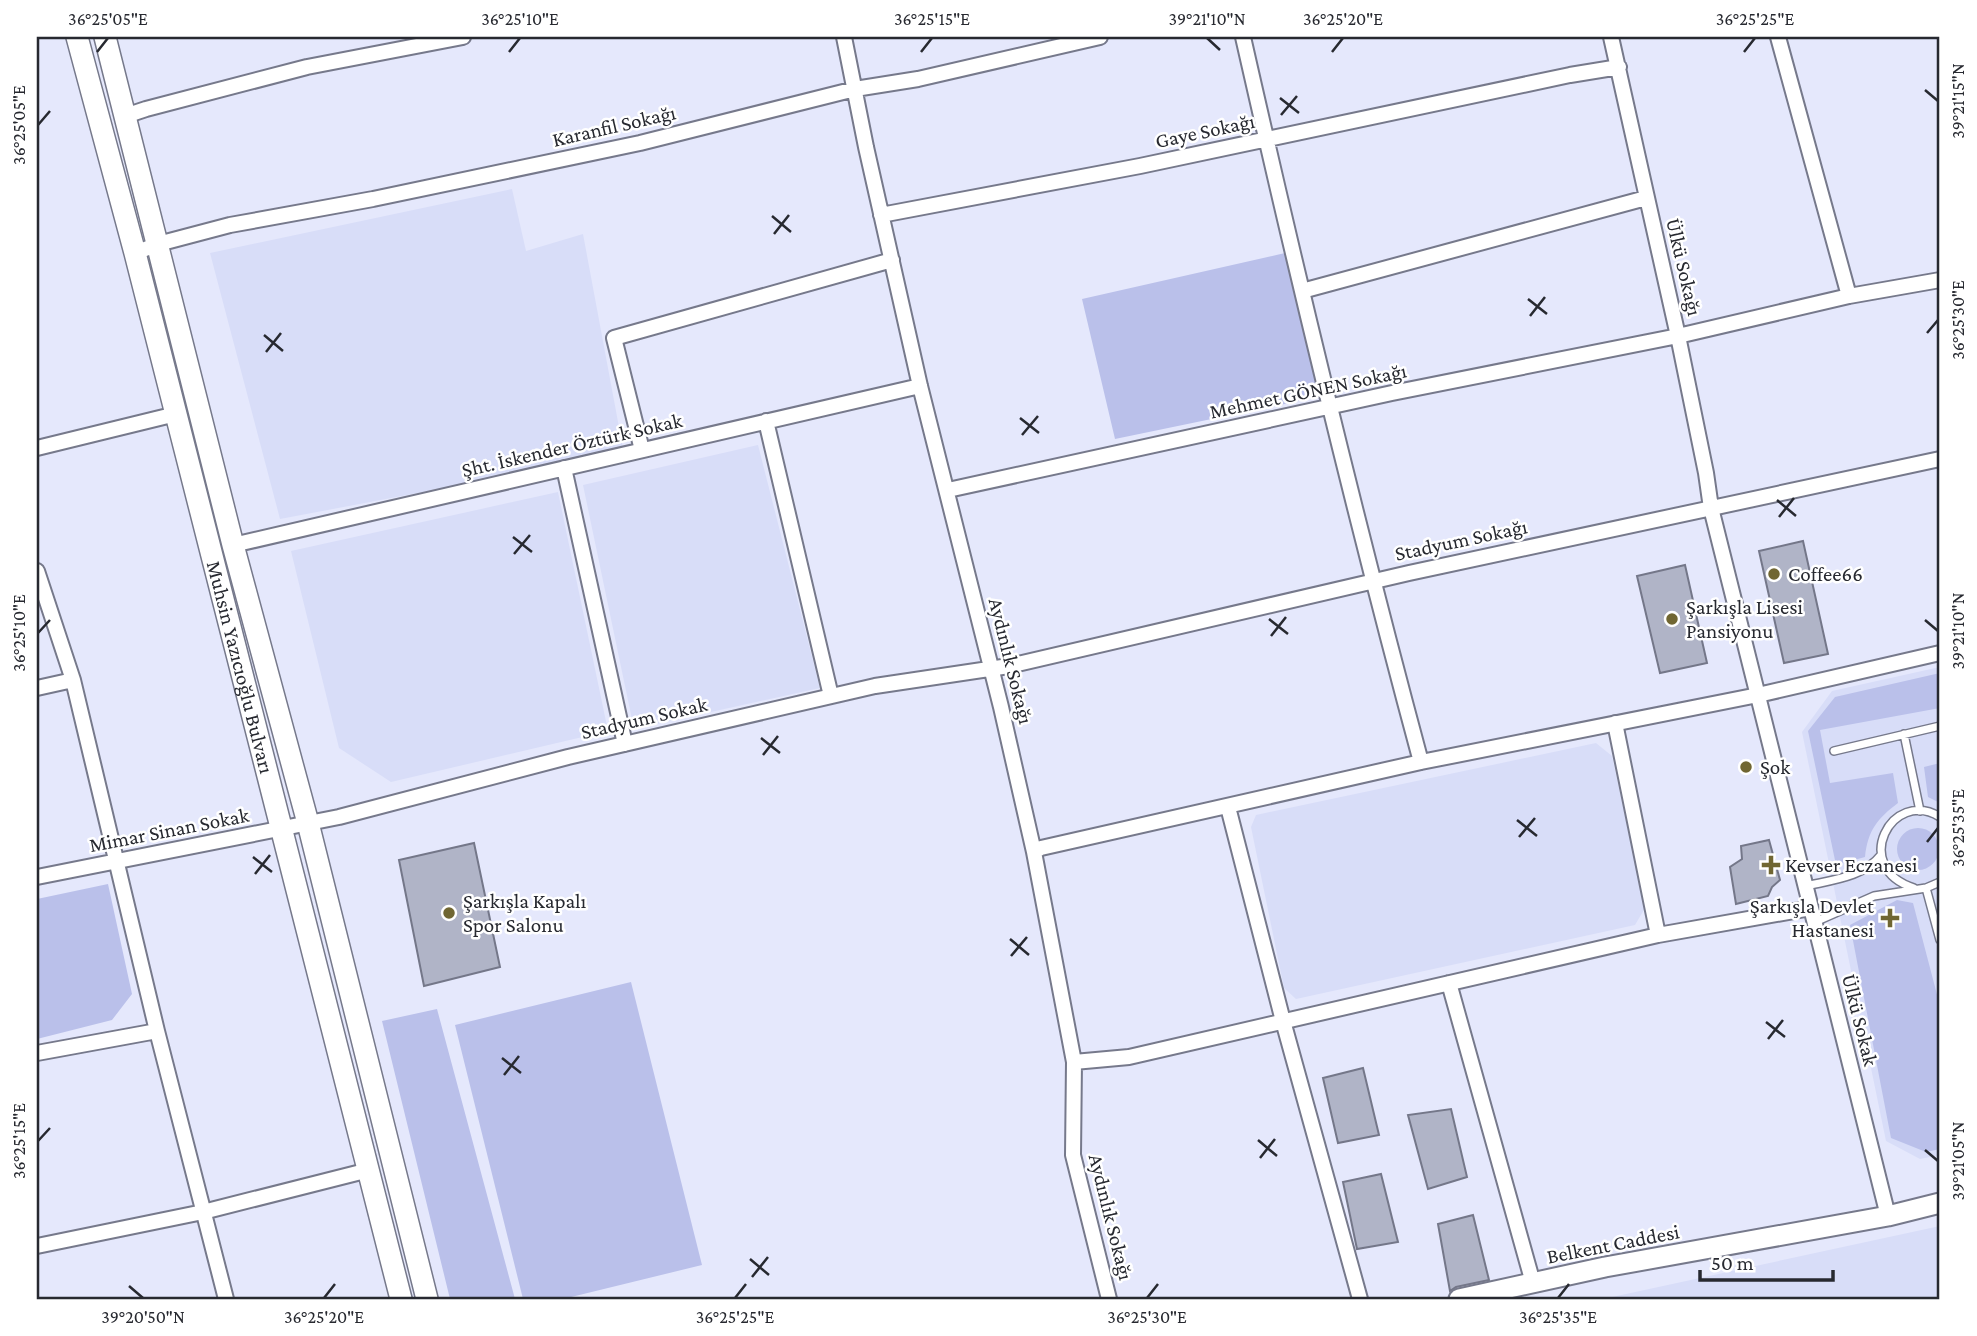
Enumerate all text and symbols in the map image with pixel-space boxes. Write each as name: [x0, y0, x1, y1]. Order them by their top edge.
text: 36°25'05"E: [68, 9, 148, 29]
text: 36°25'10"E: [481, 9, 559, 29]
text: 36°25'15"E: [894, 9, 970, 29]
text: 39°21'10"N: [1168, 9, 1246, 29]
text: 36°25'20"E: [1303, 9, 1383, 29]
text: 36°25'25"E: [1716, 9, 1795, 29]
text: 39°21'15"N: [1948, 63, 1968, 139]
text: 36°25'05"E: [9, 85, 29, 165]
street label: Karanfil Sokağı: [550, 100, 678, 152]
street label: Gaye Sokağı: [1153, 109, 1257, 153]
street label: Ülkü Sokağı: [1661, 216, 1707, 319]
text: 36°25'30"E: [1948, 280, 1968, 360]
street label: Mehmet GÖNEN Sokağı: [1207, 358, 1409, 424]
street label: Şht. İskender Öztürk Sokak: [459, 408, 685, 482]
street label: Stadyum Sokağı: [1393, 514, 1530, 566]
street label: Muhsin Yazıcıoğlu Bulvarı: [202, 558, 279, 777]
place label: Coffee66: [1788, 562, 1863, 586]
marker: Coffee66: [1766, 566, 1782, 582]
text: 39°21'10"N: [1948, 592, 1968, 670]
text: 36°25'10"E: [9, 594, 29, 672]
street label: Aydınlık Sokağı: [984, 595, 1038, 727]
place label: Şarkışla Lisesi Pansiyonu: [1686, 595, 1804, 643]
marker: Şarkışla Lisesi Pansiyonu: [1664, 611, 1680, 627]
street label: Stadyum Sokak: [578, 692, 710, 744]
place label: Şok: [1760, 755, 1790, 779]
marker: Şok: [1738, 759, 1754, 775]
text: 36°25'35"E: [1948, 789, 1968, 867]
street label: Mimar Sinan Sokak: [87, 803, 251, 857]
place label: Kevser Eczanesi: [1785, 853, 1918, 877]
marker: Kevser Eczanesi: [1763, 857, 1779, 873]
place label: Şarkışla Kapalı Spor Salonu: [463, 889, 587, 937]
place label: Şarkışla Devlet Hastanesi: [1750, 894, 1875, 942]
marker: Şarkışla Kapalı Spor Salonu: [441, 905, 457, 921]
marker: Şarkışla Devlet Hastanesi: [1880, 908, 1900, 928]
street label: Ülkü Sokak: [1837, 971, 1883, 1069]
text: 36°25'15"E: [9, 1103, 29, 1179]
text: 39°21'05"N: [1948, 1121, 1968, 1201]
street label: Aydınlık Sokağı: [1084, 1151, 1138, 1283]
street label: Belkent Caddesi: [1545, 1219, 1682, 1269]
scale bar: [1700, 1238, 1834, 1282]
text: 50 m: [1711, 1251, 1754, 1275]
text: 39°20'50"N: [101, 1307, 185, 1327]
text: 36°25'20"E: [284, 1307, 364, 1327]
text: 36°25'25"E: [696, 1307, 775, 1327]
text: 36°25'30"E: [1107, 1307, 1187, 1327]
text: 36°25'35"E: [1519, 1307, 1597, 1327]

